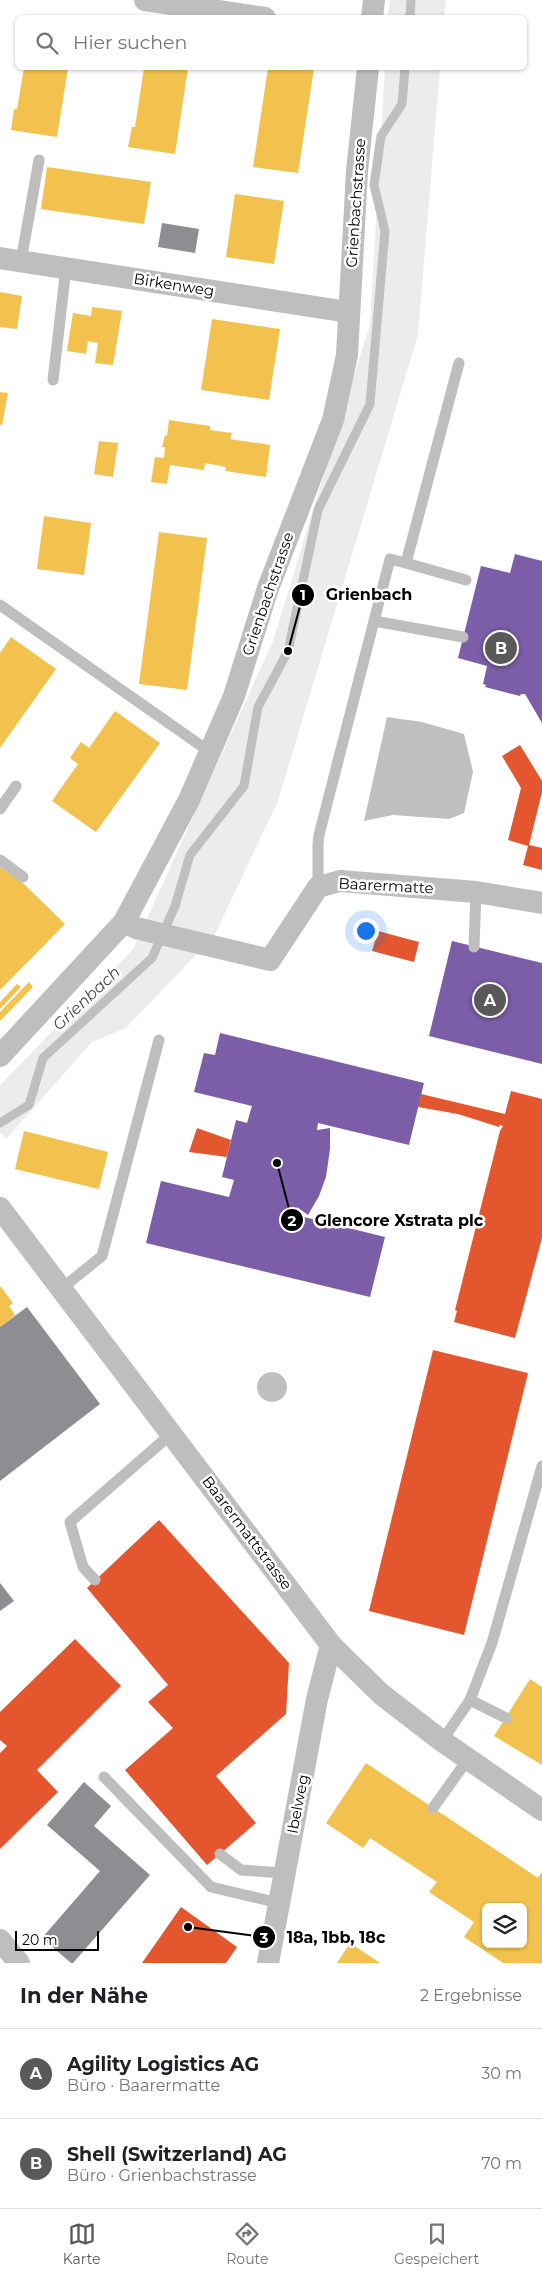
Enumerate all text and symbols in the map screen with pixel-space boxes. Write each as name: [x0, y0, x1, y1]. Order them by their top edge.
search box: [15, 15, 527, 70]
icon: search: [33, 29, 61, 57]
text: Hier suchen: [73, 31, 187, 54]
street label: Grienbachstrasse: [342, 138, 369, 268]
street label: Birkenweg: [132, 269, 216, 300]
street label: Grienbachstrasse: [237, 529, 298, 658]
callout: Grienbach: [291, 579, 422, 610]
text: 1: [300, 585, 306, 604]
text: Grienbach: [326, 585, 412, 604]
pin: B: [485, 629, 517, 667]
street label: Baarermatte: [338, 874, 434, 897]
your location: [353, 918, 379, 944]
water label: Grienbach: [49, 962, 124, 1034]
pin: A: [474, 981, 506, 1019]
callout: Glencore Xstrata plc: [279, 1205, 493, 1236]
text: 2: [288, 1211, 297, 1230]
text: Glencore Xstrata plc: [315, 1211, 484, 1230]
street label: Baarermattstrasse: [198, 1472, 296, 1593]
street label: Ibelweg: [282, 1773, 313, 1835]
map controls: [482, 1903, 527, 1948]
button: layers: [482, 1903, 527, 1948]
callout: 18a, 1bb, 18c: [252, 1922, 395, 1953]
scale bar: [15, 1928, 99, 1951]
text: 3: [259, 1928, 269, 1947]
text: 18a, 1bb, 18c: [287, 1928, 386, 1947]
text: 20 m: [22, 1931, 58, 1949]
text: In der Nähe: [20, 1983, 148, 2008]
text: 2 Ergebnisse: [420, 1986, 522, 2005]
text: Agility Logistics AG: [67, 2053, 259, 2076]
text: A: [30, 2064, 42, 2083]
text: 30 m: [481, 2064, 522, 2083]
text: Büro · Baarermatte: [67, 2076, 220, 2095]
text: Shell (Switzerland) AG: [67, 2143, 287, 2166]
text: B: [30, 2154, 42, 2173]
text: 70 m: [481, 2154, 522, 2173]
text: Büro · Grienbachstrasse: [67, 2166, 257, 2185]
tab: Karte: [63, 2220, 101, 2268]
tab: Route: [226, 2220, 268, 2268]
tab: Gespeichert: [394, 2220, 479, 2268]

